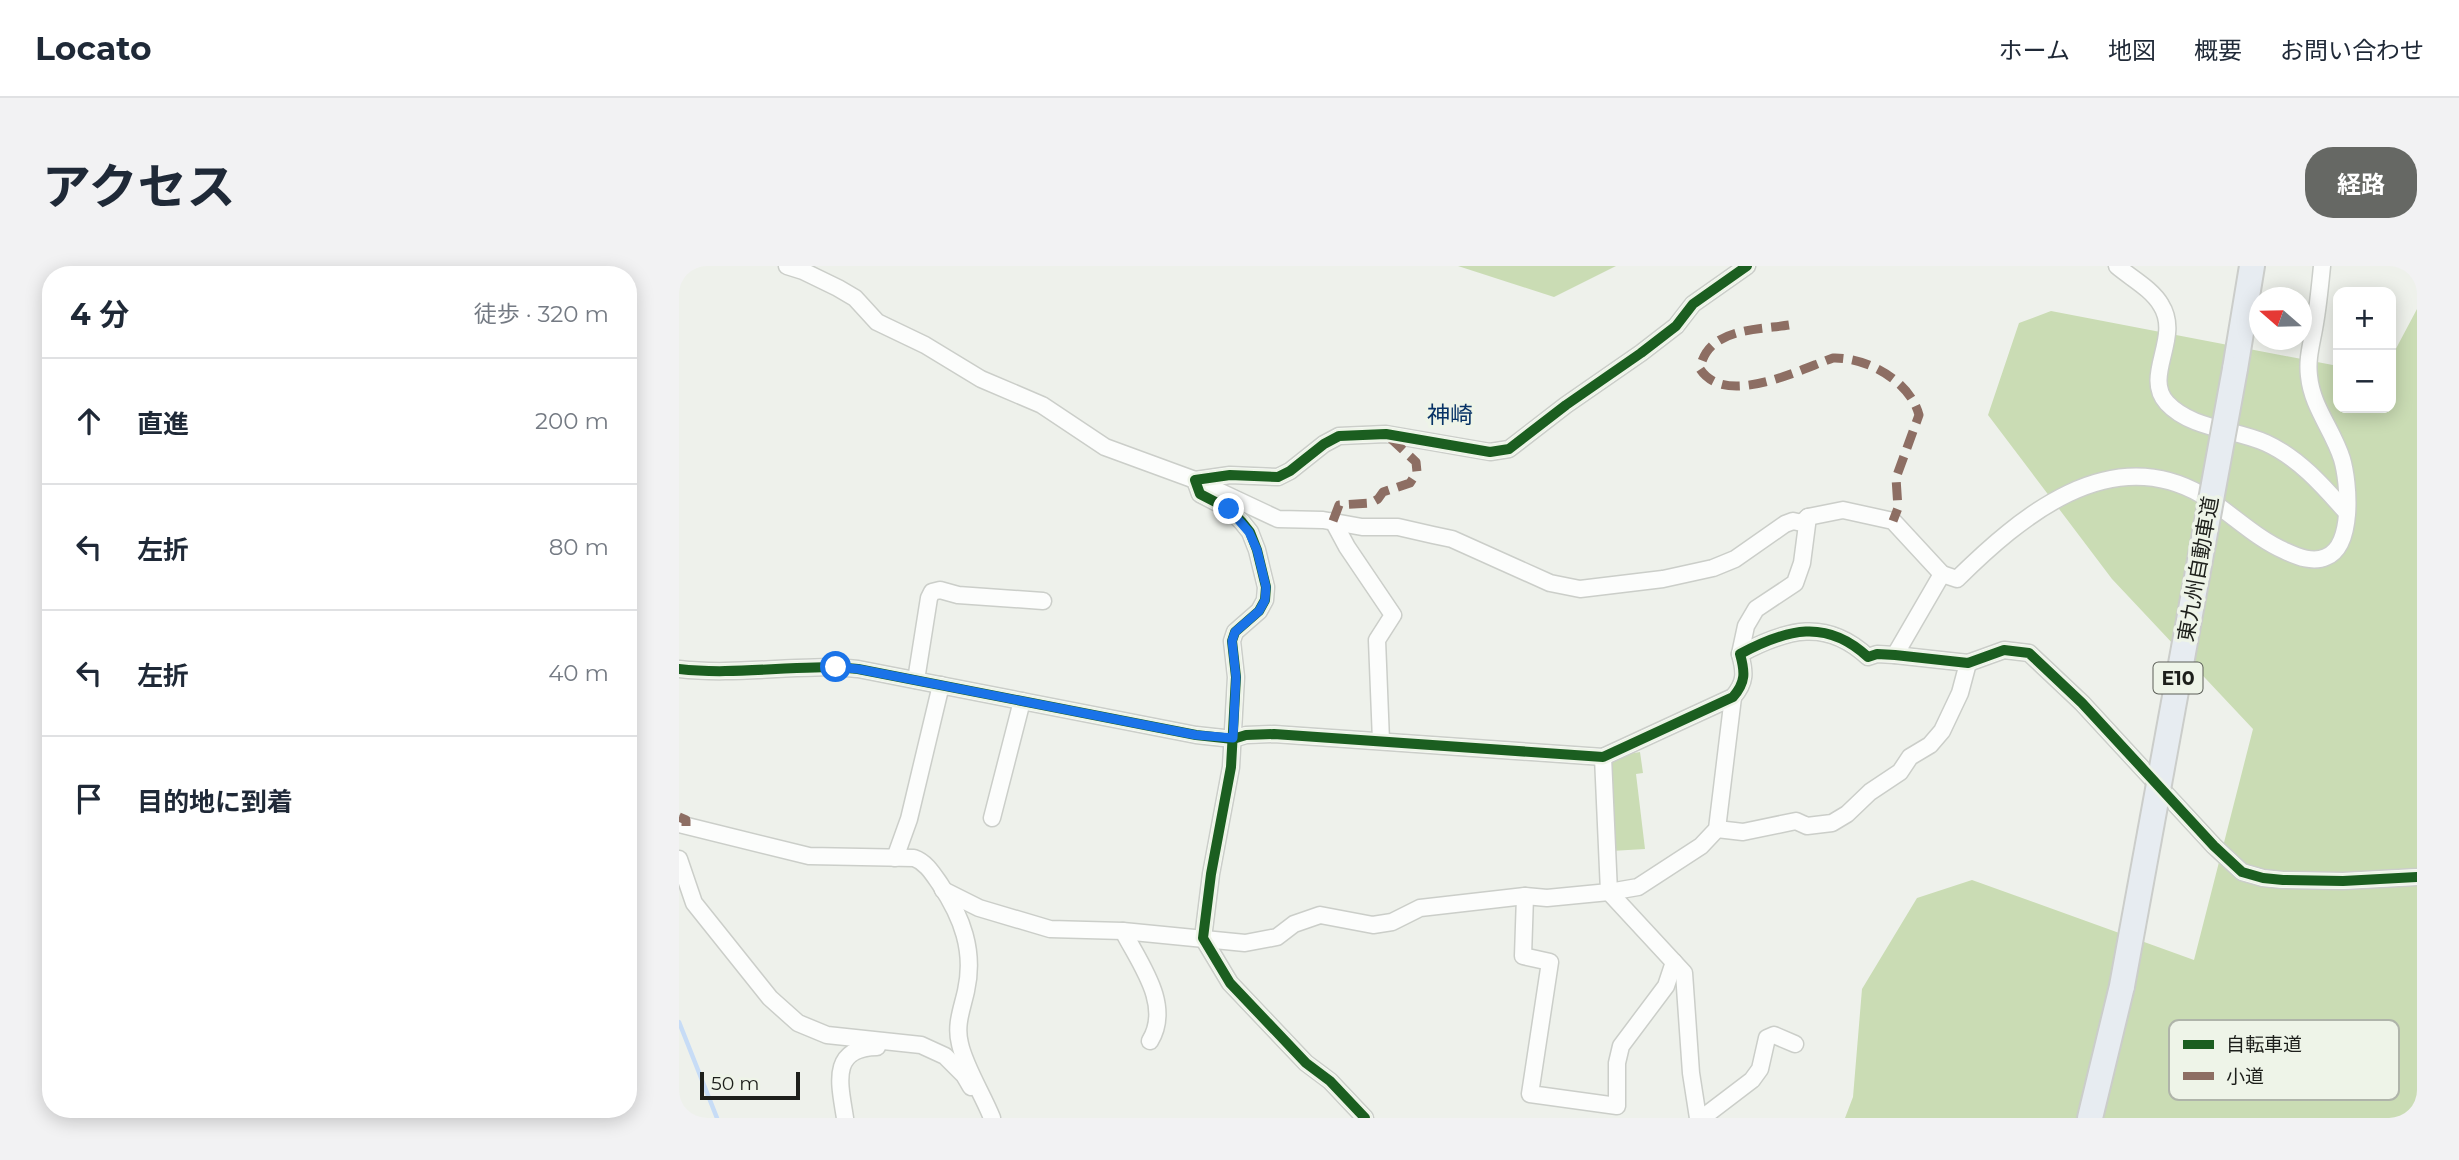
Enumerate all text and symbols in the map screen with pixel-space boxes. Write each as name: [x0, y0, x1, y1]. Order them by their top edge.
text: Locato: [35, 28, 152, 68]
text: ホーム: [1999, 36, 2070, 65]
text: 地図: [2108, 36, 2156, 65]
text: 概要: [2194, 36, 2242, 65]
text: お問い合わせ: [2280, 36, 2424, 65]
button: 経路: [2305, 147, 2417, 218]
text: アクセス: [42, 157, 236, 216]
north arrow: [2249, 287, 2312, 350]
map controls: [2333, 287, 2396, 413]
button: +: [2333, 287, 2396, 350]
text: 4 分: [70, 296, 129, 333]
text: 徒歩 · 320 m: [474, 300, 609, 328]
button: −: [2333, 350, 2396, 413]
district label: 神崎: [1427, 401, 1473, 429]
icon: ahead: [70, 402, 108, 440]
text: 200 m: [535, 407, 609, 435]
text: 直進: [137, 408, 189, 440]
route end: [1213, 493, 1244, 524]
street label: 東九州自動車道: [2173, 494, 2223, 644]
icon: left: [70, 528, 108, 566]
text: 80 m: [549, 533, 609, 561]
text: 左折: [137, 534, 189, 566]
route start: [820, 651, 851, 682]
icon: left: [70, 654, 108, 692]
text: 40 m: [548, 659, 609, 687]
text: 左折: [137, 660, 189, 692]
road number: E10: [2153, 662, 2203, 694]
icon: arrive: [70, 780, 108, 818]
text: 目的地に到着: [137, 786, 293, 818]
legend: [2169, 1020, 2399, 1100]
text: 自転車道: [2226, 1033, 2302, 1056]
text: 小道: [2226, 1065, 2264, 1088]
scale bar: [700, 1069, 800, 1101]
text: 50 m: [711, 1072, 759, 1095]

